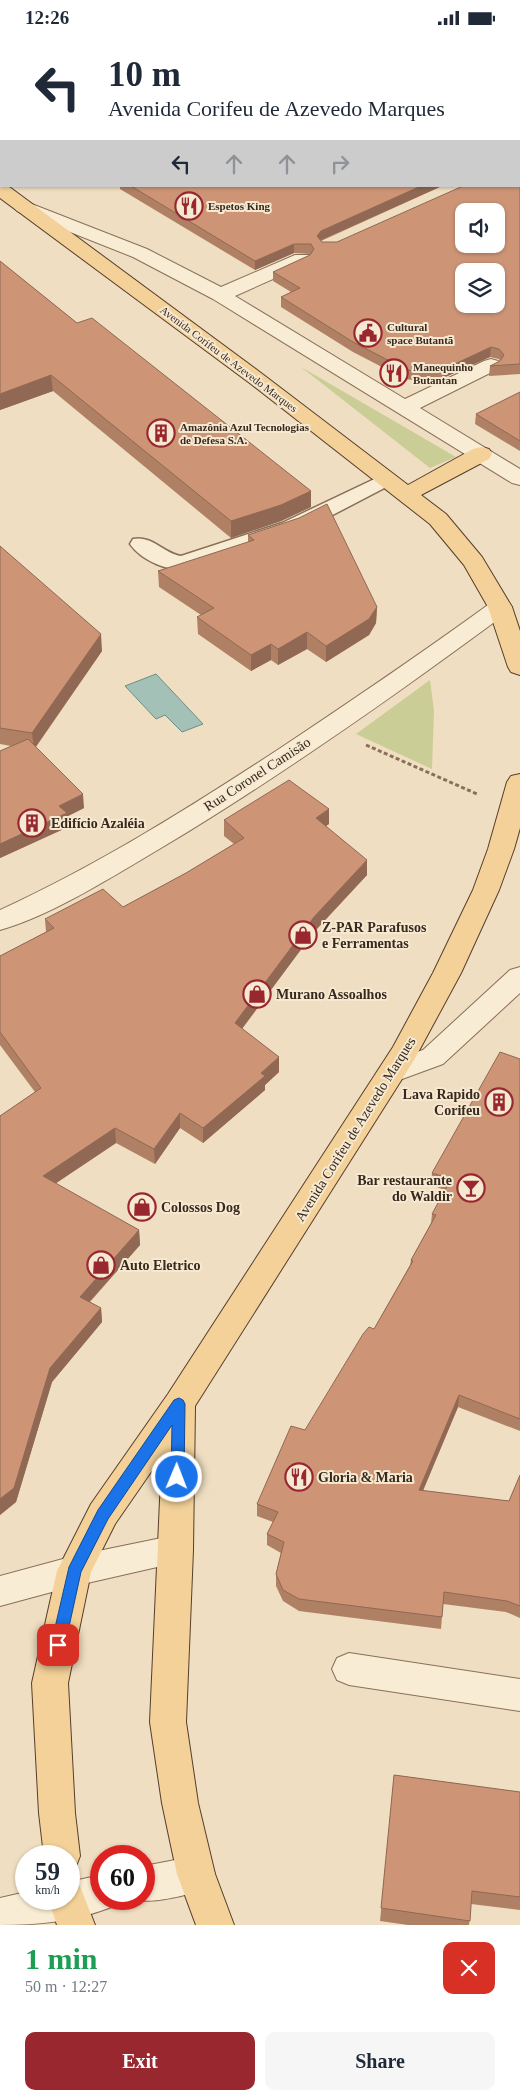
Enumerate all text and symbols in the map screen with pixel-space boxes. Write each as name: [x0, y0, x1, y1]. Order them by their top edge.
text: 12:26: [25, 7, 69, 28]
icon: left: [25, 55, 90, 120]
text: 10 m: [108, 55, 181, 94]
text: Avenida Corifeu de Azevedo Marques: [108, 96, 445, 121]
icon: left: [167, 150, 195, 178]
icon: ahead: [220, 150, 248, 178]
icon: ahead: [273, 150, 301, 178]
icon: right: [326, 150, 354, 178]
restaurant icon: Espetos King: [174, 191, 204, 221]
place label: Espetos King: [208, 200, 271, 212]
map controls: [455, 203, 505, 313]
button: sound: [455, 203, 505, 253]
button: layers: [455, 263, 505, 313]
street label: Avenida Corifeu de Azevedo Marques: [158, 304, 300, 414]
public building icon: Cultural space Butantã: [353, 318, 383, 348]
place label: Cultural space Butantã: [387, 321, 454, 346]
restaurant icon: Manequinho Butantan: [379, 358, 409, 388]
place label: Manequinho Butantan: [413, 361, 473, 386]
building icon: Amazônia Azul Tecnologias de Defesa S.A.: [146, 418, 176, 448]
place label: Amazônia Azul Tecnologias de Defesa S.A.: [180, 421, 310, 446]
street label: Rua Coronel Camisão: [201, 734, 313, 814]
building icon: Edifício Azaléia: [17, 808, 47, 838]
place label: Edifício Azaléia: [51, 816, 145, 831]
shop icon: Z-PAR Parafusos e Ferramentas: [288, 920, 318, 950]
place label: Z-PAR Parafusos e Ferramentas: [322, 920, 427, 951]
shop icon: Murano Assoalhos: [242, 979, 272, 1009]
place label: Murano Assoalhos: [276, 987, 387, 1002]
street label: Avenida Corifeu de Azevedo Marques: [292, 1034, 419, 1224]
place label: Lava Rapido Corifeu: [403, 1087, 480, 1118]
building icon: Lava Rapido Corifeu: [484, 1087, 514, 1117]
place label: Bar restaurante do Waldir: [357, 1173, 452, 1204]
bar icon: Bar restaurante do Waldir: [456, 1173, 486, 1203]
shop icon: Colossos Dog: [127, 1192, 157, 1222]
place label: Colossos Dog: [161, 1200, 240, 1215]
shop icon: Auto Eletrico: [86, 1250, 116, 1280]
place label: Auto Eletrico: [120, 1258, 200, 1273]
position arrow: [150, 1450, 202, 1502]
restaurant icon: Gloria & Maria: [284, 1462, 314, 1492]
place label: Gloria & Maria: [318, 1470, 413, 1485]
pin: [37, 1624, 79, 1666]
icon: arrive: [44, 1631, 72, 1659]
speed limit sign: 60: [90, 1845, 155, 1910]
text: 59: [35, 1858, 60, 1885]
text: km/h: [35, 1883, 60, 1897]
text: 1 min: [25, 1942, 98, 1975]
button: close: [443, 1942, 495, 1994]
text: 50 m · 12:27: [25, 1978, 107, 1995]
button: Exit: [25, 2032, 255, 2090]
button: Share: [265, 2032, 495, 2090]

